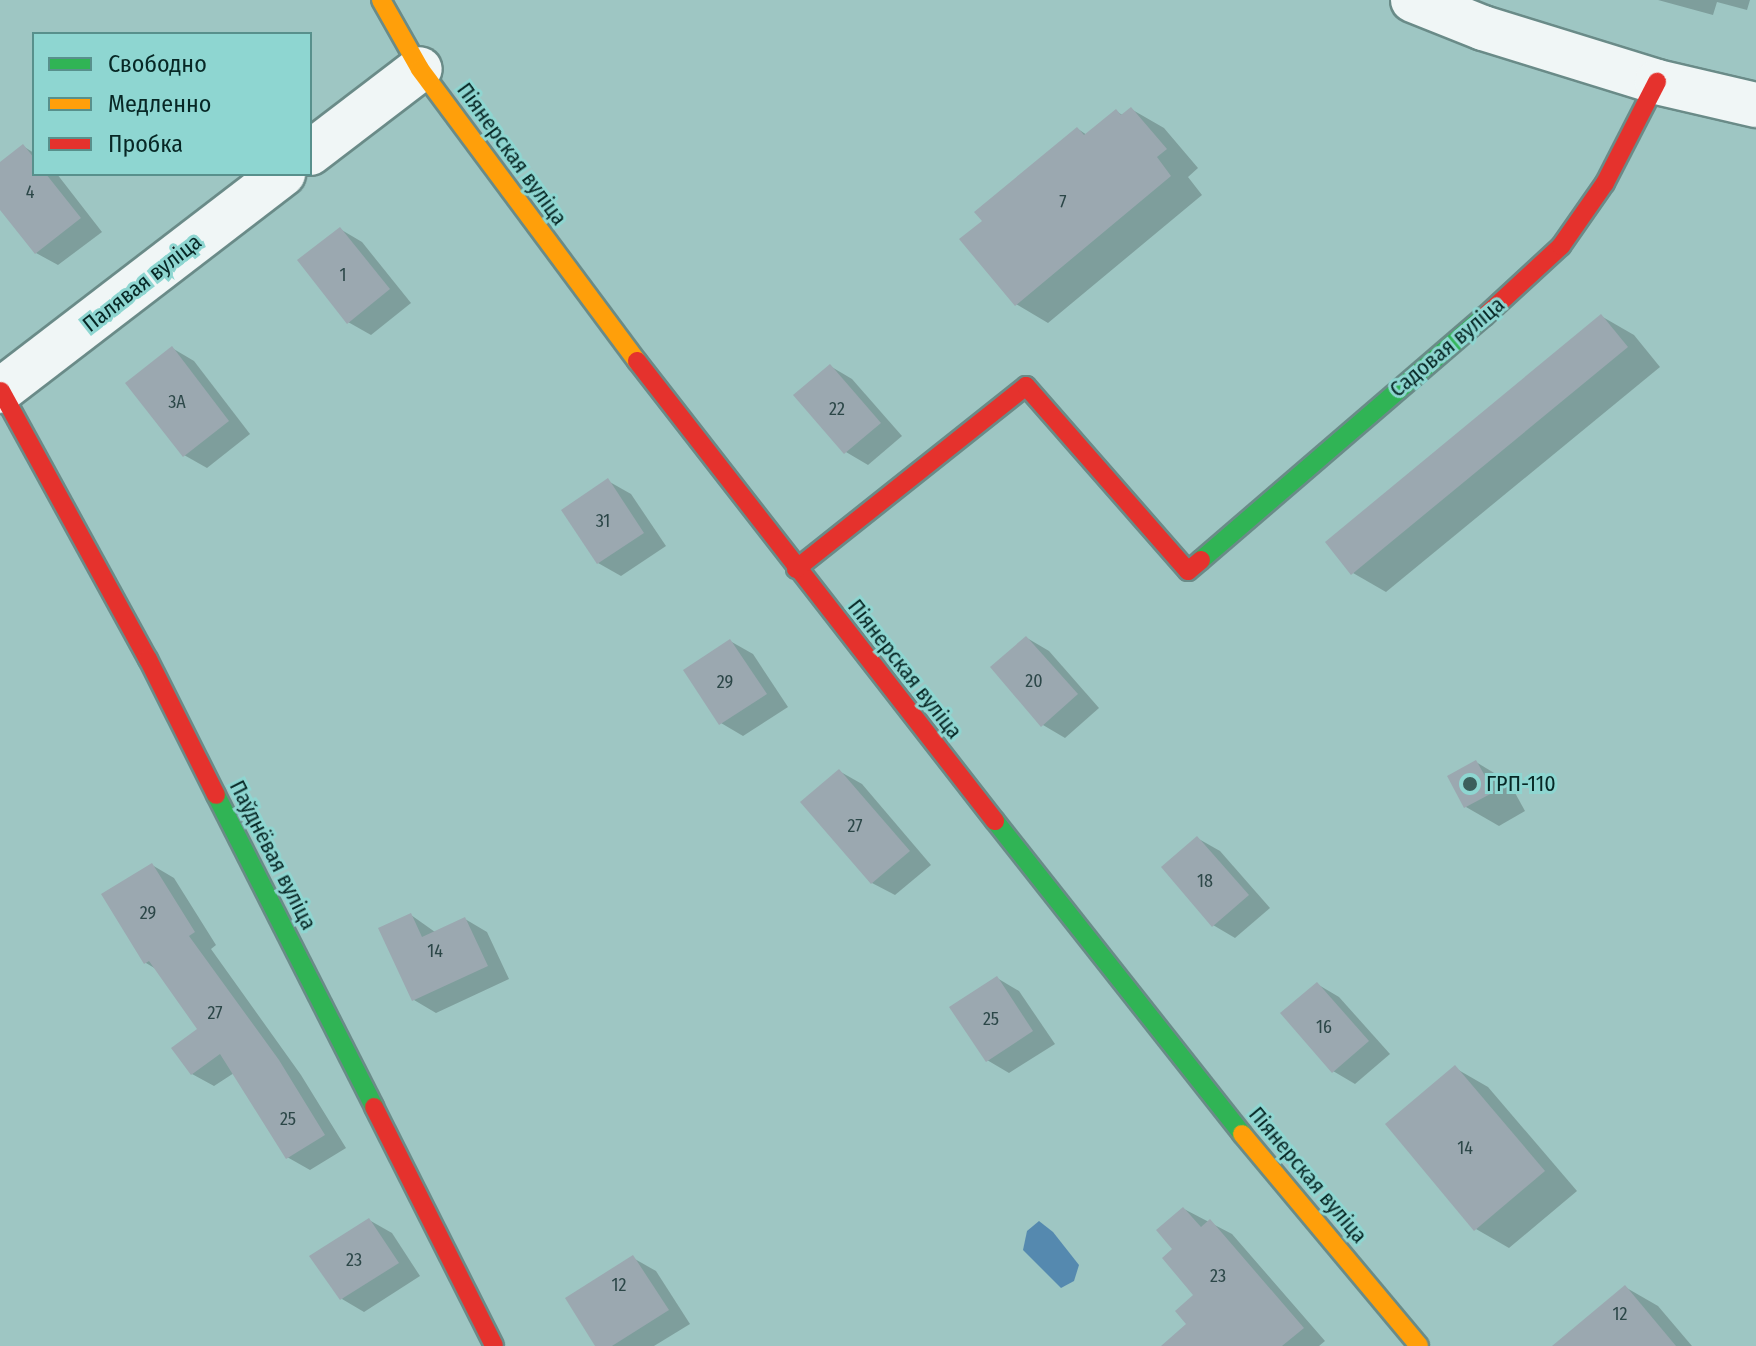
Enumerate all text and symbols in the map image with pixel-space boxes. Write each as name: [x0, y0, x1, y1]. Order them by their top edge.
legend: [32, 32, 312, 176]
text: Свободно: [108, 50, 207, 78]
street label: Піянерская вуліца: [451, 78, 573, 230]
text: Медленно: [108, 90, 211, 118]
text: Пробка: [108, 130, 183, 158]
house number: 4: [26, 181, 34, 203]
house number: 7: [1059, 191, 1067, 213]
street label: Палявая вуліца: [77, 228, 207, 338]
house number: 1: [339, 264, 347, 286]
street label: Садовая вуліца: [1384, 291, 1510, 403]
house number: 3А: [168, 391, 186, 413]
house number: 22: [829, 398, 845, 420]
house number: 31: [596, 510, 610, 532]
street label: Піянерская вуліца: [842, 594, 968, 744]
house number: 20: [1025, 670, 1043, 692]
house number: 29: [717, 671, 733, 693]
place label: ГРП-110: [1486, 771, 1556, 797]
marker: ГРП-110: [1461, 775, 1479, 793]
street label: Паўднёвая вуліца: [224, 776, 322, 934]
house number: 27: [847, 815, 863, 837]
house number: 18: [1197, 870, 1213, 892]
house number: 29: [140, 902, 156, 924]
house number: 14: [427, 940, 443, 962]
house number: 27: [207, 1002, 223, 1024]
house number: 25: [983, 1008, 999, 1030]
house number: 16: [1316, 1016, 1332, 1038]
street label: Піянерская вуліца: [1243, 1101, 1373, 1249]
house number: 25: [280, 1108, 296, 1130]
house number: 14: [1457, 1137, 1473, 1159]
house number: 23: [346, 1249, 362, 1271]
house number: 23: [1210, 1265, 1226, 1287]
house number: 12: [612, 1274, 626, 1296]
house number: 12: [1613, 1303, 1627, 1325]

